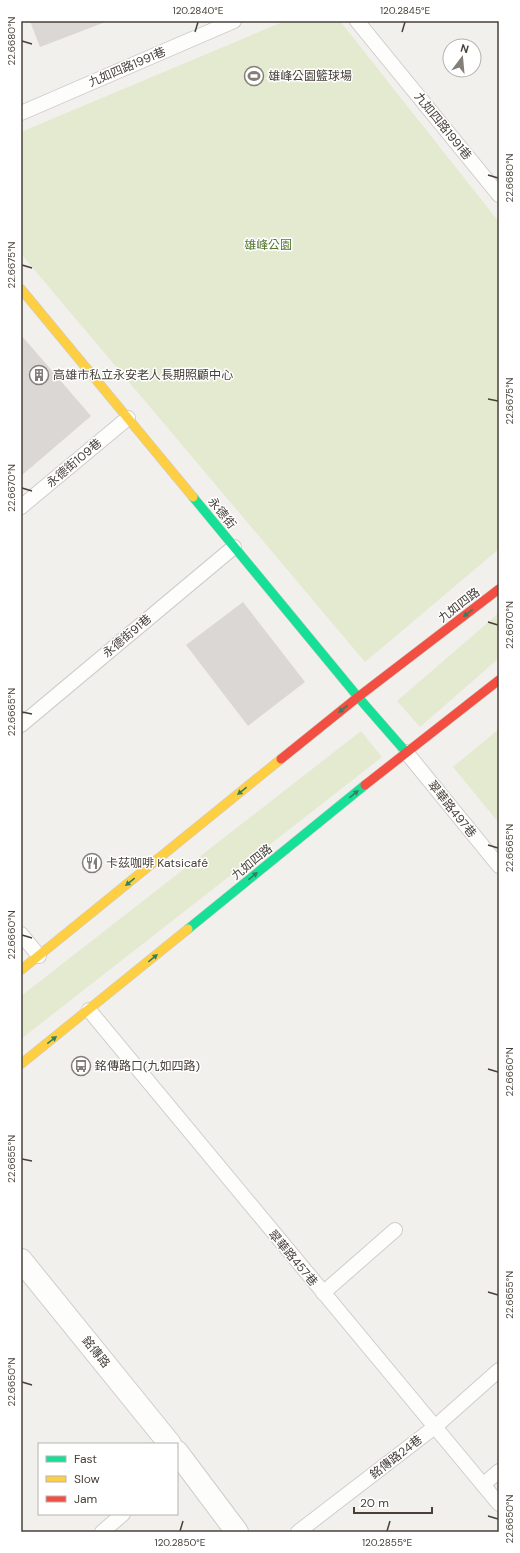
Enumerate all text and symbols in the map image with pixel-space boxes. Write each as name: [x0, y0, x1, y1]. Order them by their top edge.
text: 120.2840°E: [173, 4, 224, 17]
text: 120.2845°E: [380, 4, 430, 17]
text: 22.6680°N: [5, 16, 18, 66]
north arrow: [442, 38, 482, 78]
text: N: [459, 41, 471, 56]
street label: 九如四路1991巷: [86, 44, 168, 90]
sports icon: 雄峰公園籃球場: [243, 65, 265, 87]
place label: 雄峰公園籃球場: [268, 68, 352, 84]
street label: 九如四路1991巷: [411, 89, 475, 163]
text: 22.6680°N: [503, 153, 516, 203]
park label: 雄峰公園: [244, 237, 292, 253]
text: 22.6675°N: [5, 241, 18, 289]
building icon: 高雄市私立永安老人長期照顧中心: [28, 364, 50, 386]
place label: 高雄市私立永安老人長期照顧中心: [53, 367, 233, 383]
text: 22.6675°N: [503, 377, 516, 425]
street label: 永德街109巷: [43, 435, 105, 491]
text: 22.6670°N: [5, 464, 18, 512]
street label: 永德街: [204, 494, 240, 532]
street label: 九如四路: [435, 584, 483, 626]
text: 22.6670°N: [503, 601, 516, 649]
one-way arrow: [463, 609, 473, 617]
street label: 永德街91巷: [99, 611, 155, 661]
text: 22.6665°N: [5, 688, 18, 736]
one-way arrow: [337, 705, 348, 714]
street label: 翠華路497巷: [424, 777, 480, 841]
one-way arrow: [236, 787, 247, 796]
one-way arrow: [348, 789, 359, 798]
text: 22.6665°N: [503, 824, 516, 872]
street label: 九如四路: [228, 841, 276, 883]
restaurant icon: 卡茲咖啡 Katsicafé: [81, 852, 103, 874]
place label: 卡茲咖啡 Katsicafé: [106, 855, 208, 871]
one-way arrow: [248, 872, 259, 880]
one-way arrow: [125, 878, 135, 886]
text: 22.6660°N: [5, 910, 18, 960]
one-way arrow: [147, 954, 158, 963]
one-way arrow: [46, 1036, 57, 1044]
text: 22.6660°N: [503, 1047, 516, 1097]
bus stop icon: 銘傳路口(九如四路): [70, 1055, 92, 1077]
place label: 銘傳路口(九如四路): [95, 1058, 200, 1074]
text: 22.6655°N: [5, 1135, 18, 1183]
street label: 翠華路457巷: [265, 1227, 321, 1289]
text: 22.6655°N: [503, 1271, 516, 1319]
street label: 銘傳路: [78, 1333, 114, 1371]
text: 22.6650°N: [5, 1357, 18, 1406]
street label: 銘傳路24巷: [367, 1432, 425, 1482]
legend: [38, 1443, 178, 1515]
text: Fast: [74, 1451, 97, 1467]
text: Slow: [74, 1471, 100, 1487]
scale bar: [354, 1489, 432, 1515]
text: Jam: [74, 1491, 97, 1507]
text: 22.6650°N: [503, 1494, 516, 1543]
text: 20 m: [360, 1495, 389, 1511]
text: 120.2850°E: [155, 1536, 206, 1549]
text: 120.2855°E: [362, 1536, 412, 1549]

